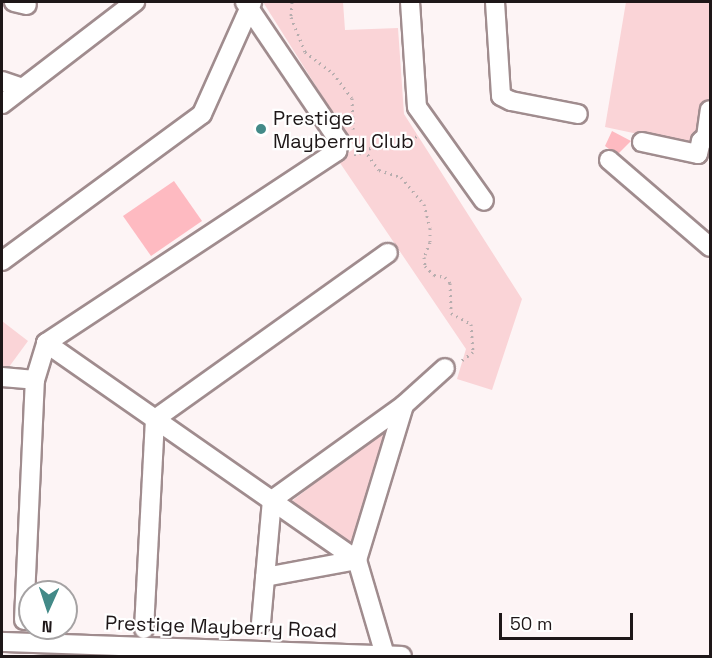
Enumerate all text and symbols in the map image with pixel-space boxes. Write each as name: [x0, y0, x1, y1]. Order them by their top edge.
place label: Prestige Mayberry Club: [273, 106, 414, 153]
marker: Prestige Mayberry Club: [254, 122, 268, 136]
north arrow: [18, 580, 78, 640]
scale bar: [502, 601, 636, 639]
street label: Prestige Mayberry Road: [104, 611, 338, 643]
text: 50 m: [510, 612, 552, 635]
text: N: [41, 616, 53, 637]

